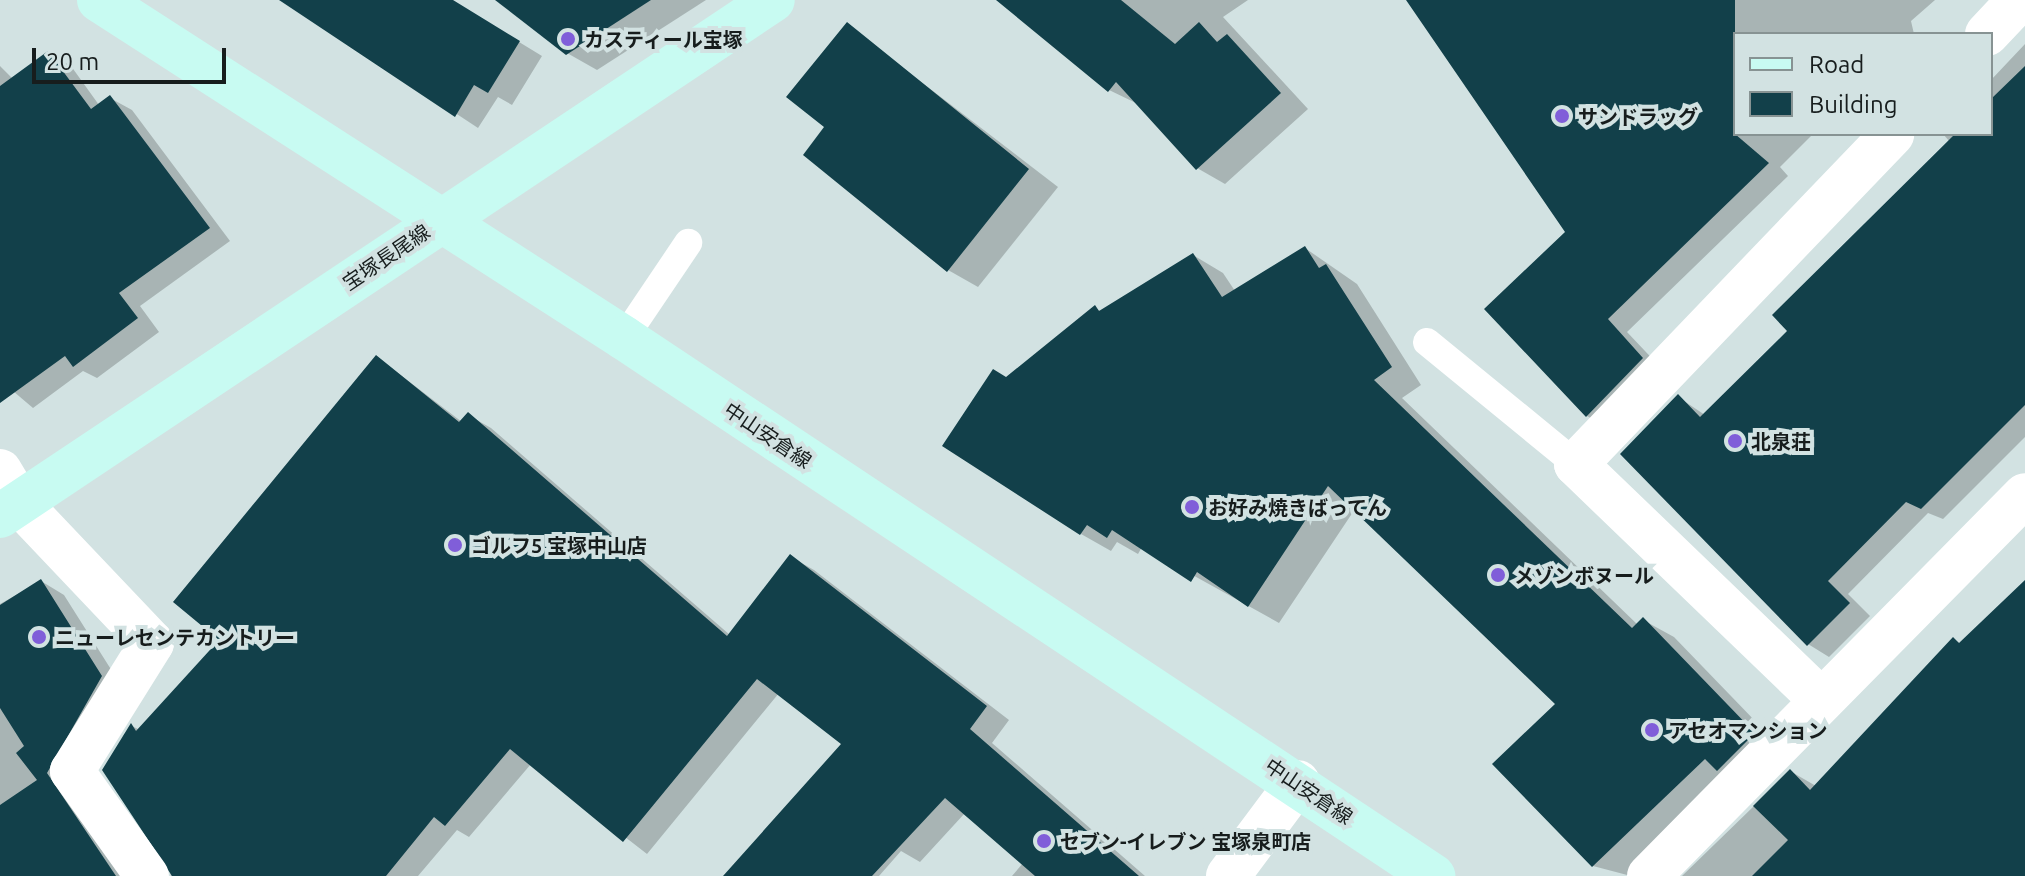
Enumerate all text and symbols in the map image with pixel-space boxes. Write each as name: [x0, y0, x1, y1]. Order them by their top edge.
place label: カスティール宝塚: [584, 27, 744, 51]
marker: カスティール宝塚: [559, 30, 577, 48]
scale bar: [36, 32, 230, 82]
legend: [1733, 32, 1993, 136]
text: 20 m: [46, 48, 99, 75]
text: Road: [1809, 51, 1864, 78]
text: Building: [1809, 91, 1897, 118]
place label: サンドラッグ: [1578, 104, 1698, 128]
marker: サンドラッグ: [1553, 107, 1571, 125]
street label: 宝塚長尾線: [338, 219, 434, 295]
street label: 中山安倉線: [720, 397, 816, 473]
place label: 北泉荘: [1751, 429, 1811, 453]
marker: 北泉荘: [1726, 432, 1744, 450]
place label: お好み焼きばってん: [1208, 495, 1388, 519]
marker: お好み焼きばってん: [1183, 498, 1201, 516]
place label: ゴルフ5 宝塚中山店: [471, 533, 647, 557]
marker: ゴルフ5 宝塚中山店: [446, 536, 464, 554]
place label: メゾンボヌール: [1514, 563, 1654, 587]
marker: メゾンボヌール: [1489, 566, 1507, 584]
place label: ニューレセンテカントリー: [55, 625, 295, 649]
marker: ニューレセンテカントリー: [30, 628, 48, 646]
place label: アセオマンション: [1668, 718, 1828, 742]
marker: アセオマンション: [1643, 721, 1661, 739]
street label: 中山安倉線: [1261, 753, 1357, 829]
place label: セブン-イレブン 宝塚泉町店: [1060, 829, 1311, 853]
marker: セブン-イレブン 宝塚泉町店: [1035, 832, 1053, 850]

